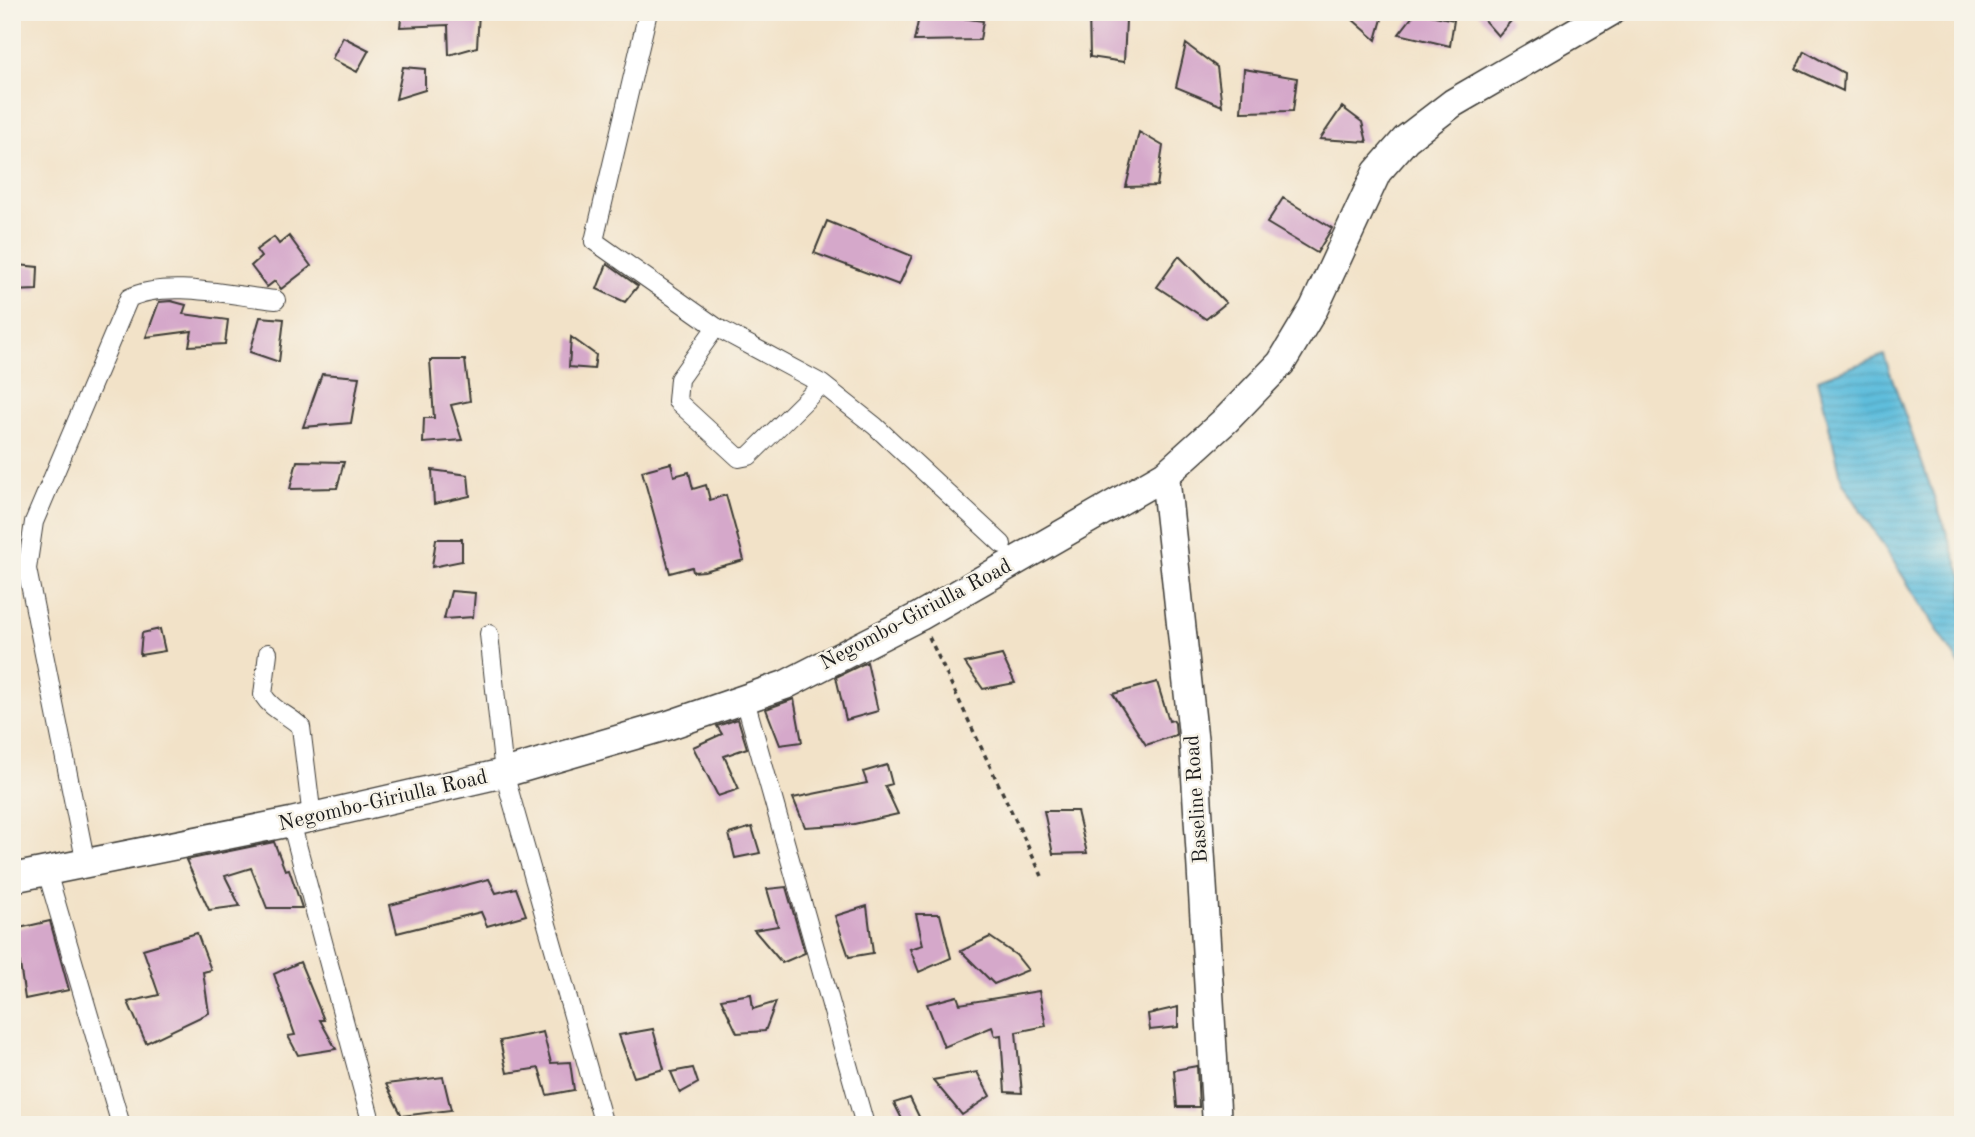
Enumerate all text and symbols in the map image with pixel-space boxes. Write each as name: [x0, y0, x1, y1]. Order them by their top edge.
street label: Negombo-Giriulla Road: [817, 556, 1015, 674]
street label: Baseline Road: [1182, 734, 1212, 864]
street label: Negombo-Giriulla Road: [276, 767, 490, 835]

